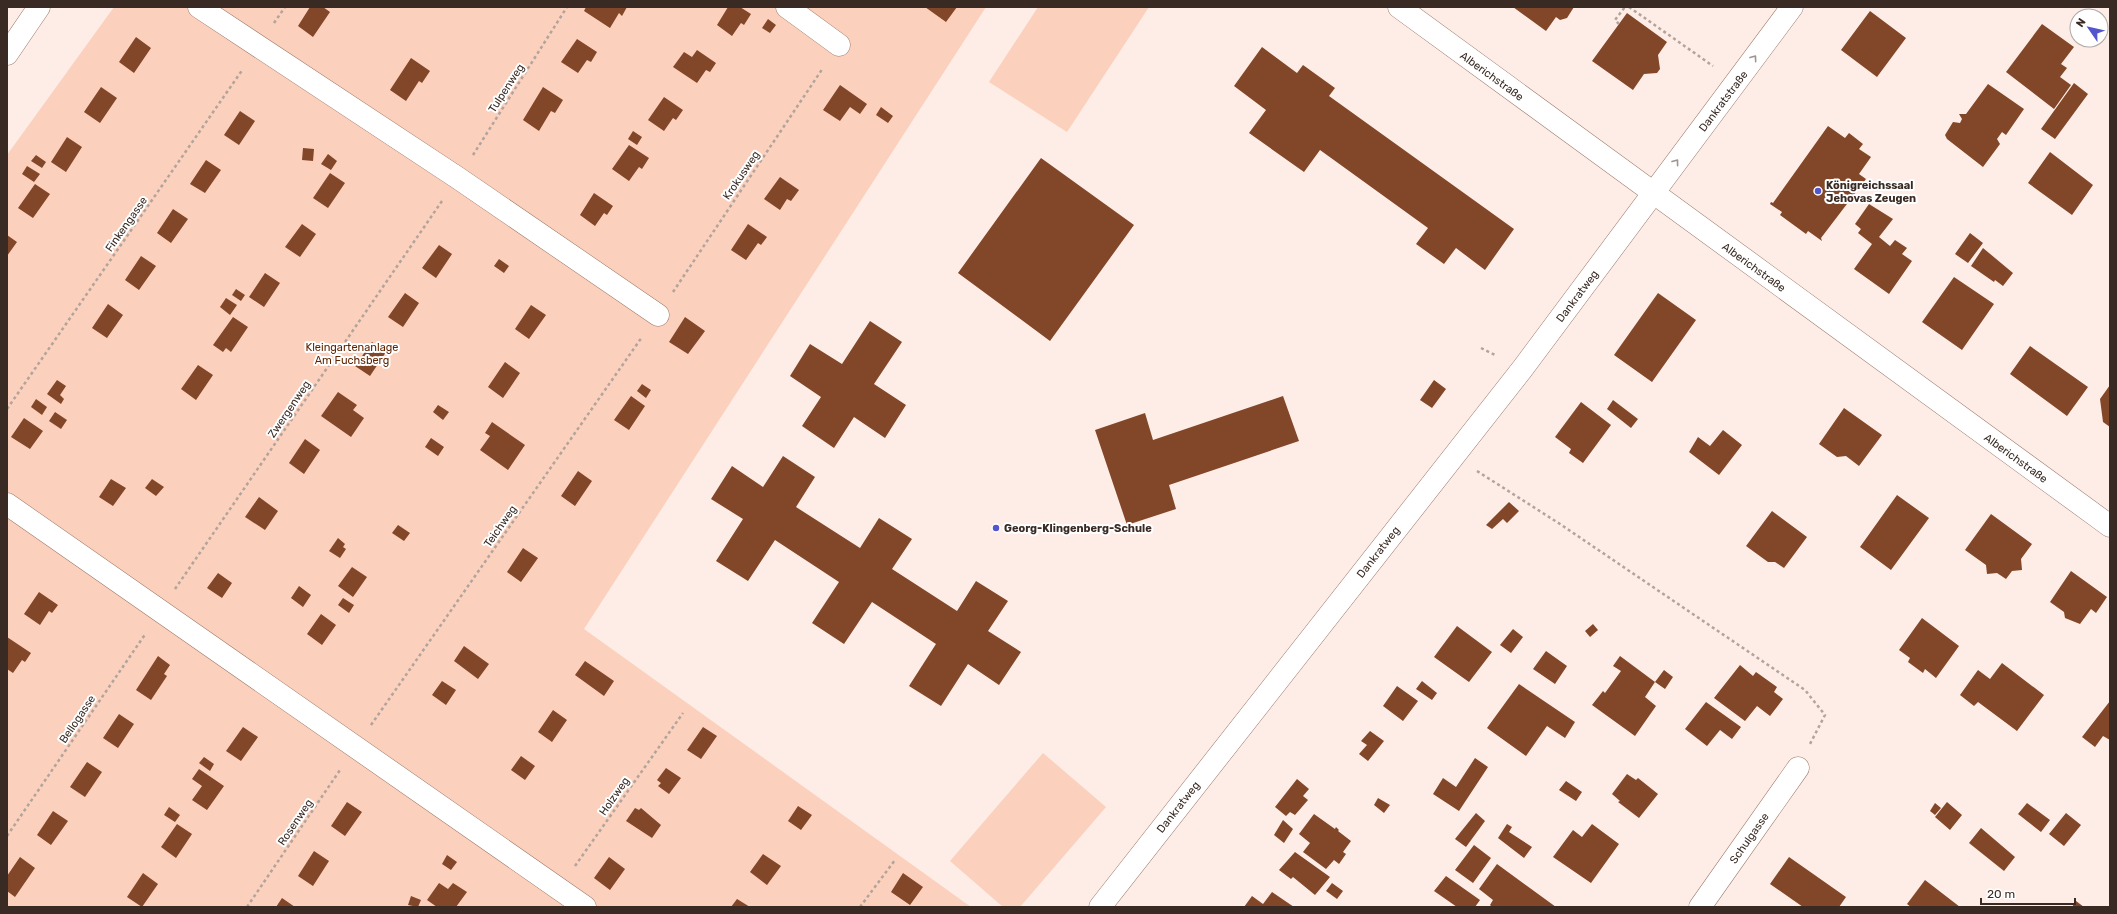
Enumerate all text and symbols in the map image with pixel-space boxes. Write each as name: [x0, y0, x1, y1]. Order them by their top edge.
north arrow: [2069, 8, 2109, 48]
text: N: [2074, 16, 2089, 30]
street label: Alberichstraße: [1458, 49, 1526, 104]
one-way arrow: [1749, 56, 1756, 63]
street label: Tulpenweg: [486, 61, 527, 115]
street label: Dankratstraße: [1696, 68, 1751, 134]
street label: Krokusweg: [720, 148, 763, 202]
one-way arrow: [1671, 160, 1678, 167]
place label: Königreichssaal Jehovas Zeugen: [1826, 179, 1916, 205]
marker: Königreichssaal Jehovas Zeugen: [1813, 186, 1823, 196]
street label: Finkengasse: [103, 194, 150, 254]
street label: Alberichstraße: [1720, 240, 1788, 295]
street label: Dankratweg: [1554, 268, 1601, 325]
park label: Kleingartenanlage Am Fuchsberg: [306, 341, 398, 367]
street label: Zwergenweg: [266, 378, 313, 440]
street label: Alberichstraße: [1982, 431, 2050, 486]
street label: Teichweg: [481, 503, 520, 550]
place label: Georg-Klingenberg-Schule: [1004, 522, 1152, 535]
marker: Georg-Klingenberg-Schule: [991, 523, 1001, 533]
street label: Dankratweg: [1354, 524, 1403, 581]
street label: Bellogasse: [57, 693, 98, 746]
street label: Holzweg: [597, 775, 632, 818]
street label: Dankratweg: [1154, 779, 1203, 836]
street label: Rosenweg: [275, 797, 316, 848]
street label: Schulgasse: [1727, 810, 1772, 866]
scale bar: [1981, 880, 2075, 906]
text: 20 m: [1987, 887, 2015, 901]

